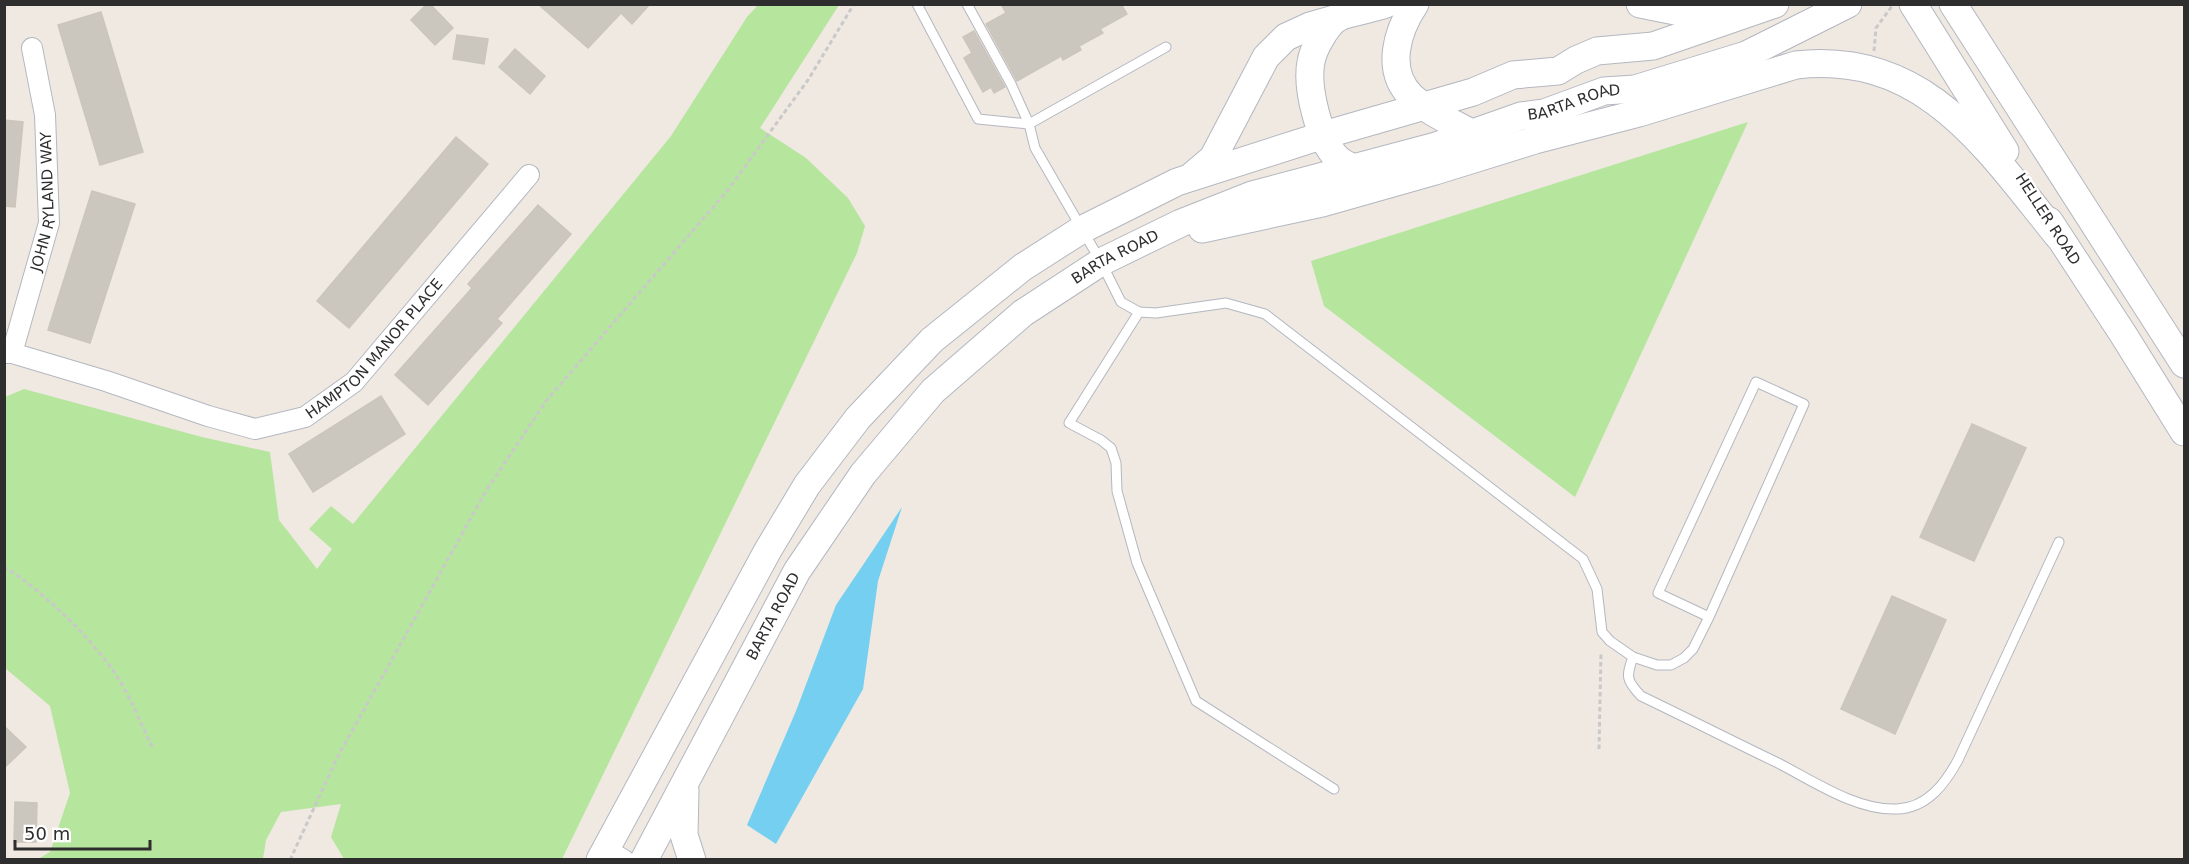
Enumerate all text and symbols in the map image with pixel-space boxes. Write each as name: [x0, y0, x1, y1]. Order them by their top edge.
street label: BARTA ROAD: [1526, 81, 1621, 124]
street label: JOHN RYLAND WAY: [26, 131, 59, 274]
street label: HELLER ROAD: [2012, 170, 2084, 268]
street label: BARTA ROAD: [1068, 226, 1162, 288]
street label: HAMPTON MANOR PLACE: [302, 275, 446, 423]
street label: BARTA ROAD: [743, 569, 804, 663]
scale bar: [15, 813, 150, 851]
text: 50 m: [24, 823, 70, 844]

